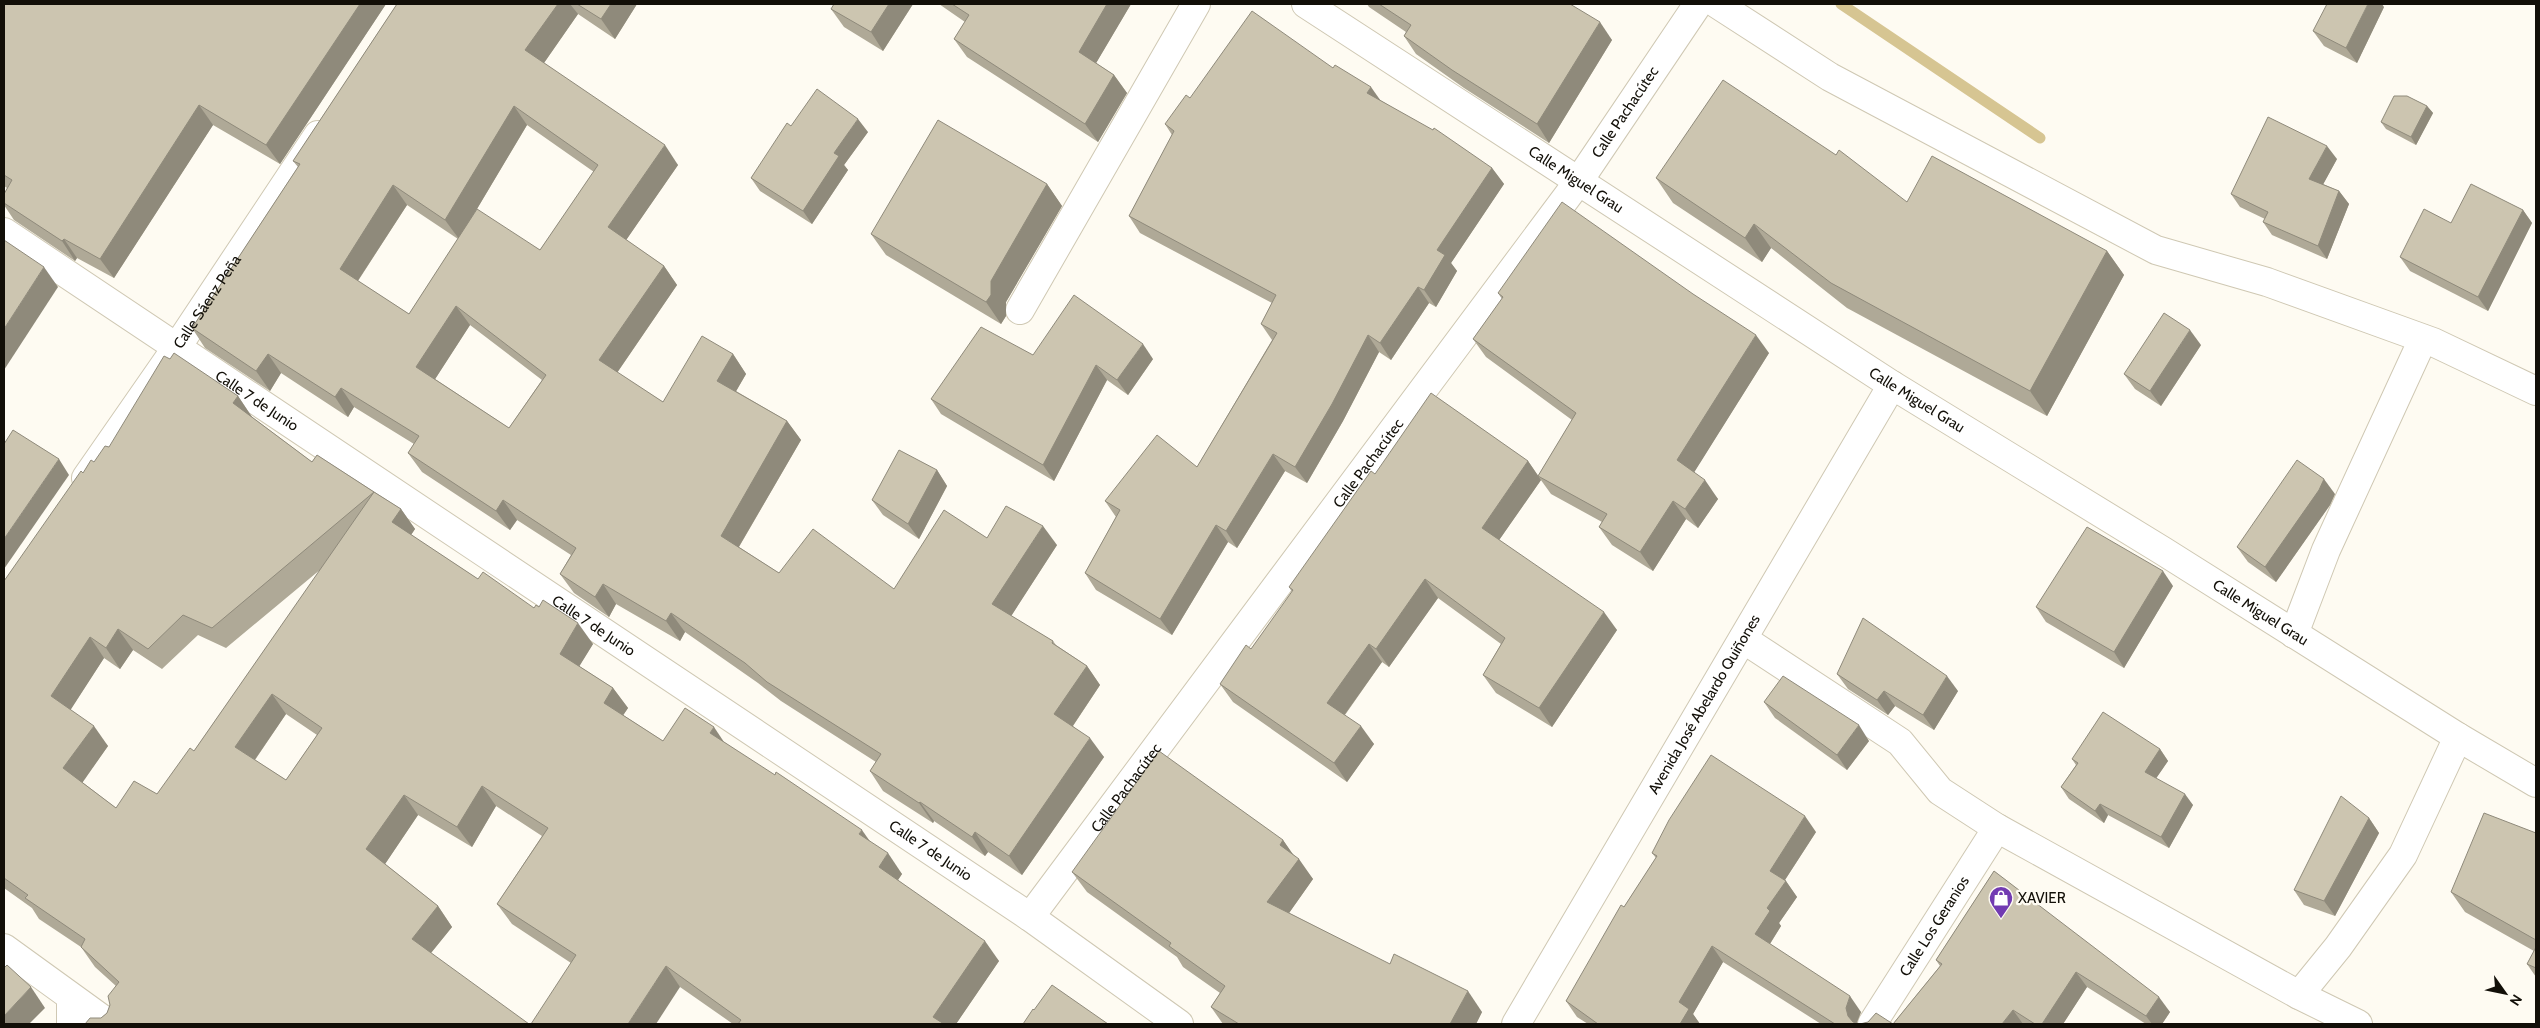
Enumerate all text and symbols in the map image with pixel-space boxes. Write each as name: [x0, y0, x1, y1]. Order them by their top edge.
street label: Calle Pachacútec: [1588, 63, 1662, 161]
street label: Calle Miguel Grau: [1525, 142, 1627, 217]
street label: Calle Sáenz Peña: [170, 251, 245, 352]
street label: Calle Miguel Grau: [1866, 363, 1968, 436]
street label: Calle 7 de Junio: [212, 367, 302, 435]
street label: Calle Pachacútec: [1329, 415, 1407, 511]
street label: Calle Miguel Grau: [2209, 576, 2312, 649]
street label: Calle 7 de Junio: [549, 591, 639, 660]
street label: Avenida José Abelardo Quiñones: [1644, 611, 1764, 797]
street label: Calle Pachacútec: [1087, 740, 1165, 836]
street label: Calle 7 de Junio: [885, 816, 975, 885]
street label: Calle Los Geranios: [1896, 873, 1973, 980]
shop icon: XAVIER: [1988, 885, 2014, 919]
place label: XAVIER: [2018, 889, 2066, 907]
north arrow: [2480, 968, 2530, 1018]
text: N: [2506, 991, 2526, 1009]

